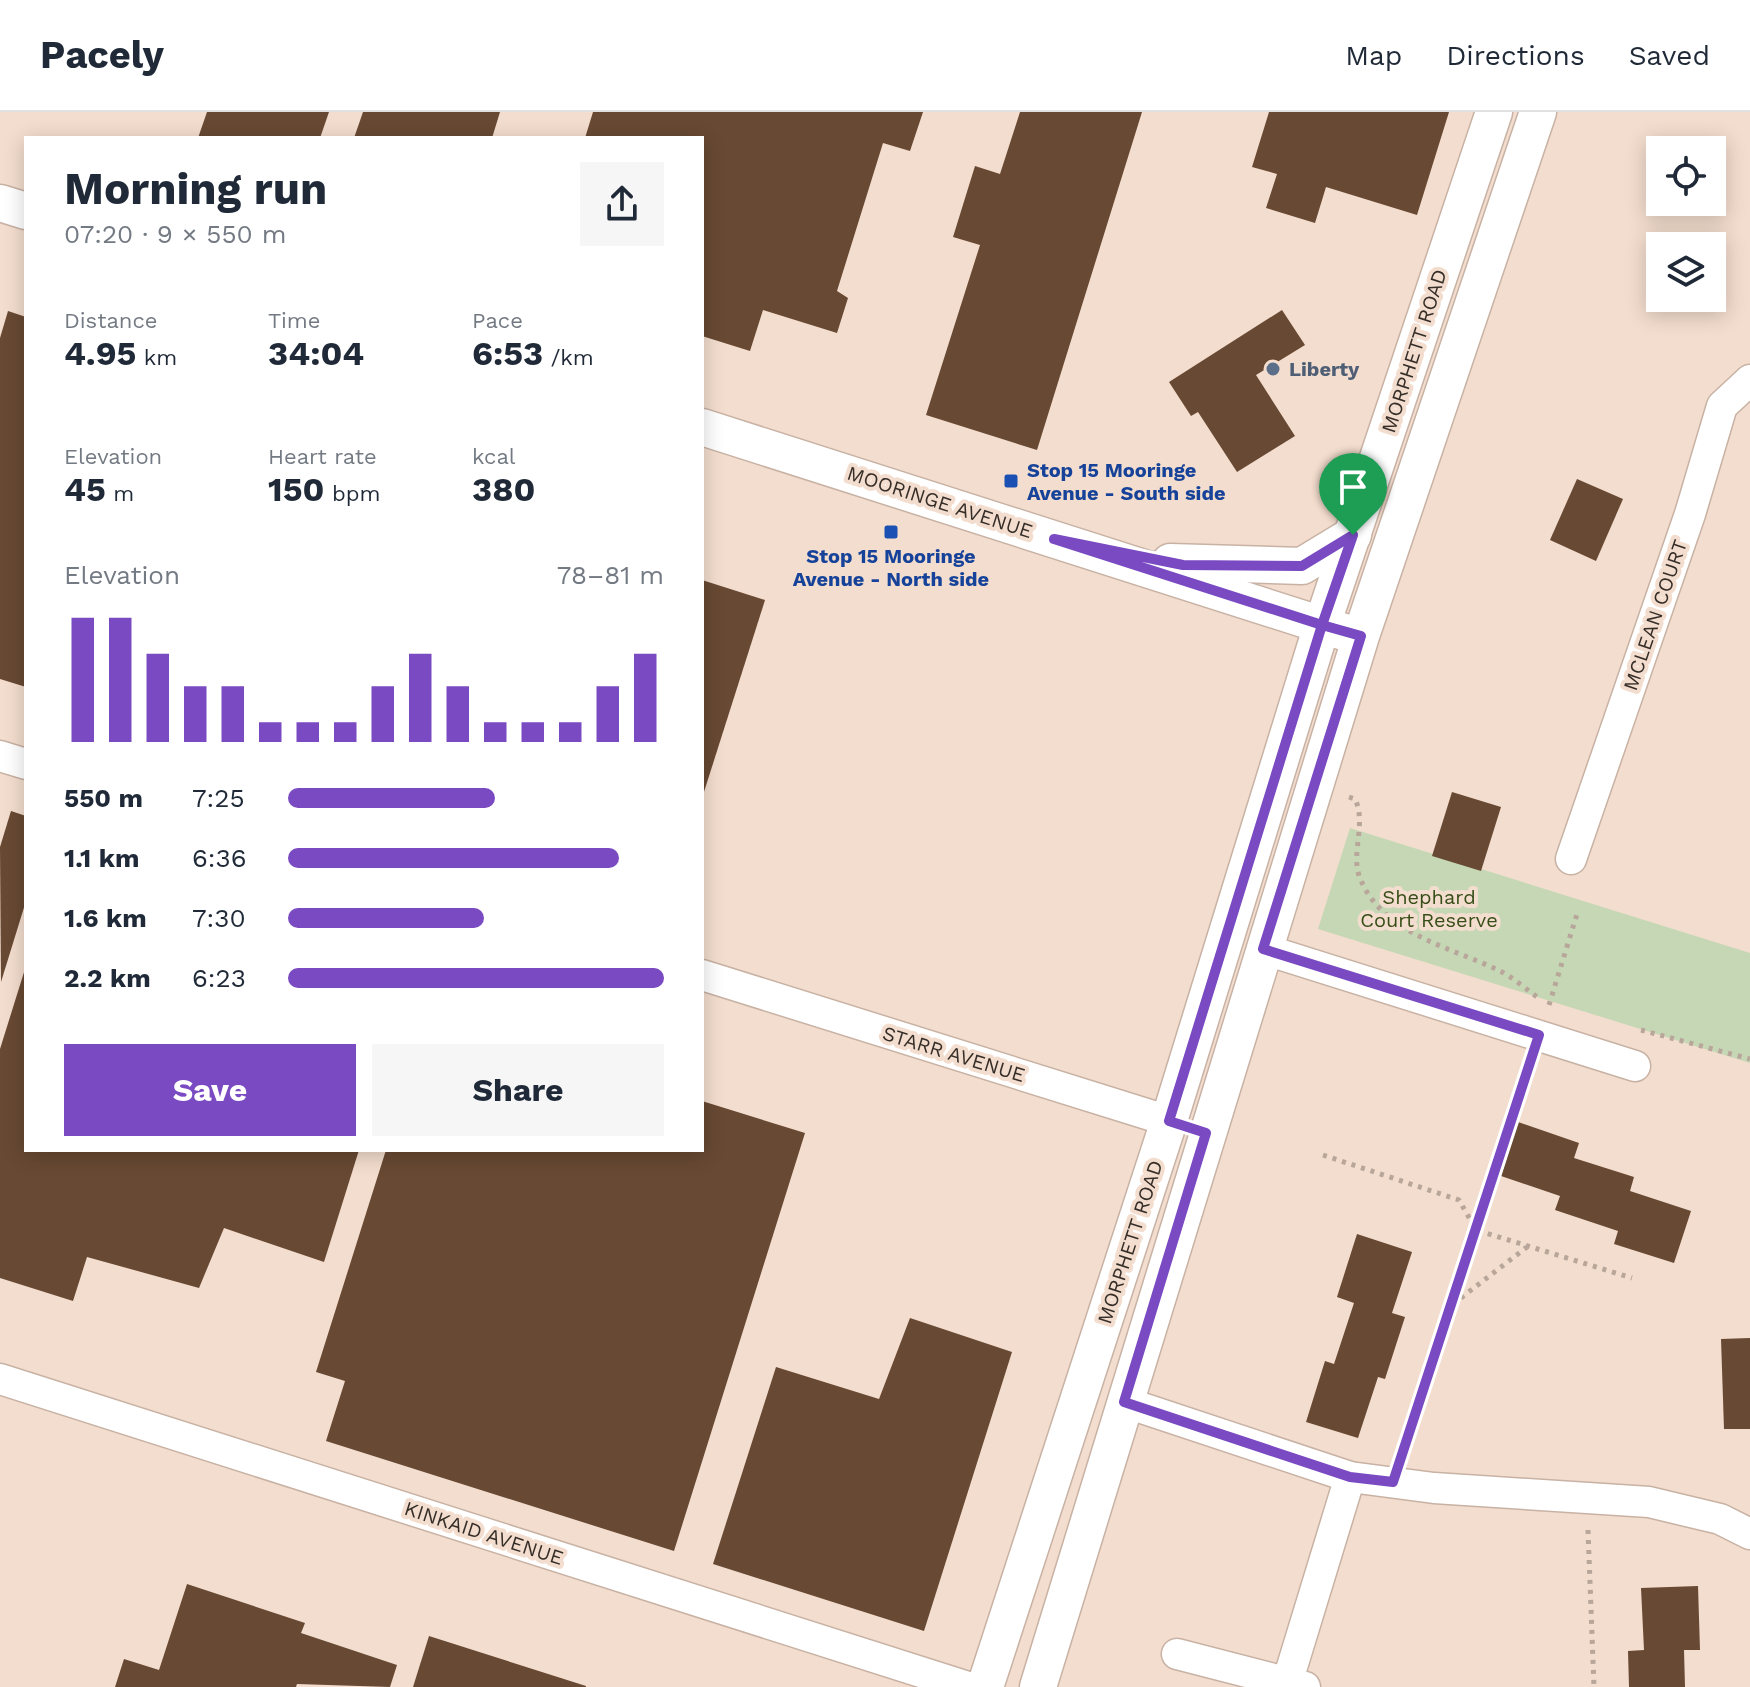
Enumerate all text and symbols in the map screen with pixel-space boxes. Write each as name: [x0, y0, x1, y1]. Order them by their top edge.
text: Pacely: [40, 33, 164, 77]
text: Map: [1345, 39, 1402, 72]
text: Directions: [1446, 39, 1585, 72]
text: Saved: [1629, 39, 1710, 72]
map controls: [1646, 136, 1726, 312]
button: locate: [1646, 136, 1726, 216]
button: share: [580, 162, 664, 246]
text: Morning run: [64, 163, 327, 215]
text: 07:20 · 9 × 550 m: [64, 219, 286, 249]
button: layers: [1646, 232, 1726, 312]
street label: MORPHETT ROAD: [1376, 266, 1452, 436]
text: Distance: [64, 308, 158, 333]
text: Time: [268, 308, 320, 333]
text: Pace: [472, 308, 523, 333]
text: 4.95: [64, 333, 136, 373]
text: 34:04: [268, 333, 364, 373]
text: 6:53: [472, 333, 543, 373]
text: km: [136, 345, 177, 370]
text: /km: [543, 345, 594, 370]
place label: Liberty: [1289, 357, 1360, 381]
marker: Liberty: [1264, 360, 1282, 378]
text: Elevation: [64, 444, 162, 469]
text: Heart rate: [268, 444, 377, 469]
text: kcal: [472, 444, 516, 469]
pin: [1319, 453, 1387, 535]
place label: Stop 15 Mooringe Avenue - South side: [1027, 458, 1226, 505]
street label: MOORINGE AVENUE: [844, 461, 1036, 543]
icon: arrive: [1331, 465, 1375, 509]
text: 45: [64, 469, 106, 509]
text: 150: [268, 469, 324, 509]
text: 380: [472, 469, 535, 509]
marker: Stop 15 Mooringe Avenue - South side: [1002, 472, 1020, 490]
text: m: [106, 481, 134, 506]
text: bpm: [324, 481, 380, 506]
marker: Stop 15 Mooringe Avenue - North side: [882, 523, 900, 541]
street label: MCLEAN COURT: [1618, 536, 1692, 694]
place label: Stop 15 Mooringe Avenue - North side: [793, 544, 989, 591]
text: Elevation: [64, 560, 180, 590]
text: 78–81 m: [557, 560, 664, 590]
text: 550 m: [64, 783, 143, 813]
text: 7:25: [192, 783, 245, 813]
text: 1.1 km: [64, 843, 139, 873]
text: 6:36: [192, 843, 246, 873]
park label: Shephard Court Reserve: [1360, 885, 1498, 932]
text: 1.6 km: [64, 903, 147, 933]
text: 7:30: [192, 903, 246, 933]
text: 2.2 km: [64, 963, 151, 993]
text: 6:23: [192, 963, 246, 993]
street label: STARR AVENUE: [880, 1021, 1028, 1087]
button: Save: [64, 1044, 356, 1136]
button: Share: [372, 1044, 664, 1136]
street label: MORPHETT ROAD: [1092, 1157, 1168, 1327]
street label: KINKAID AVENUE: [401, 1496, 567, 1570]

